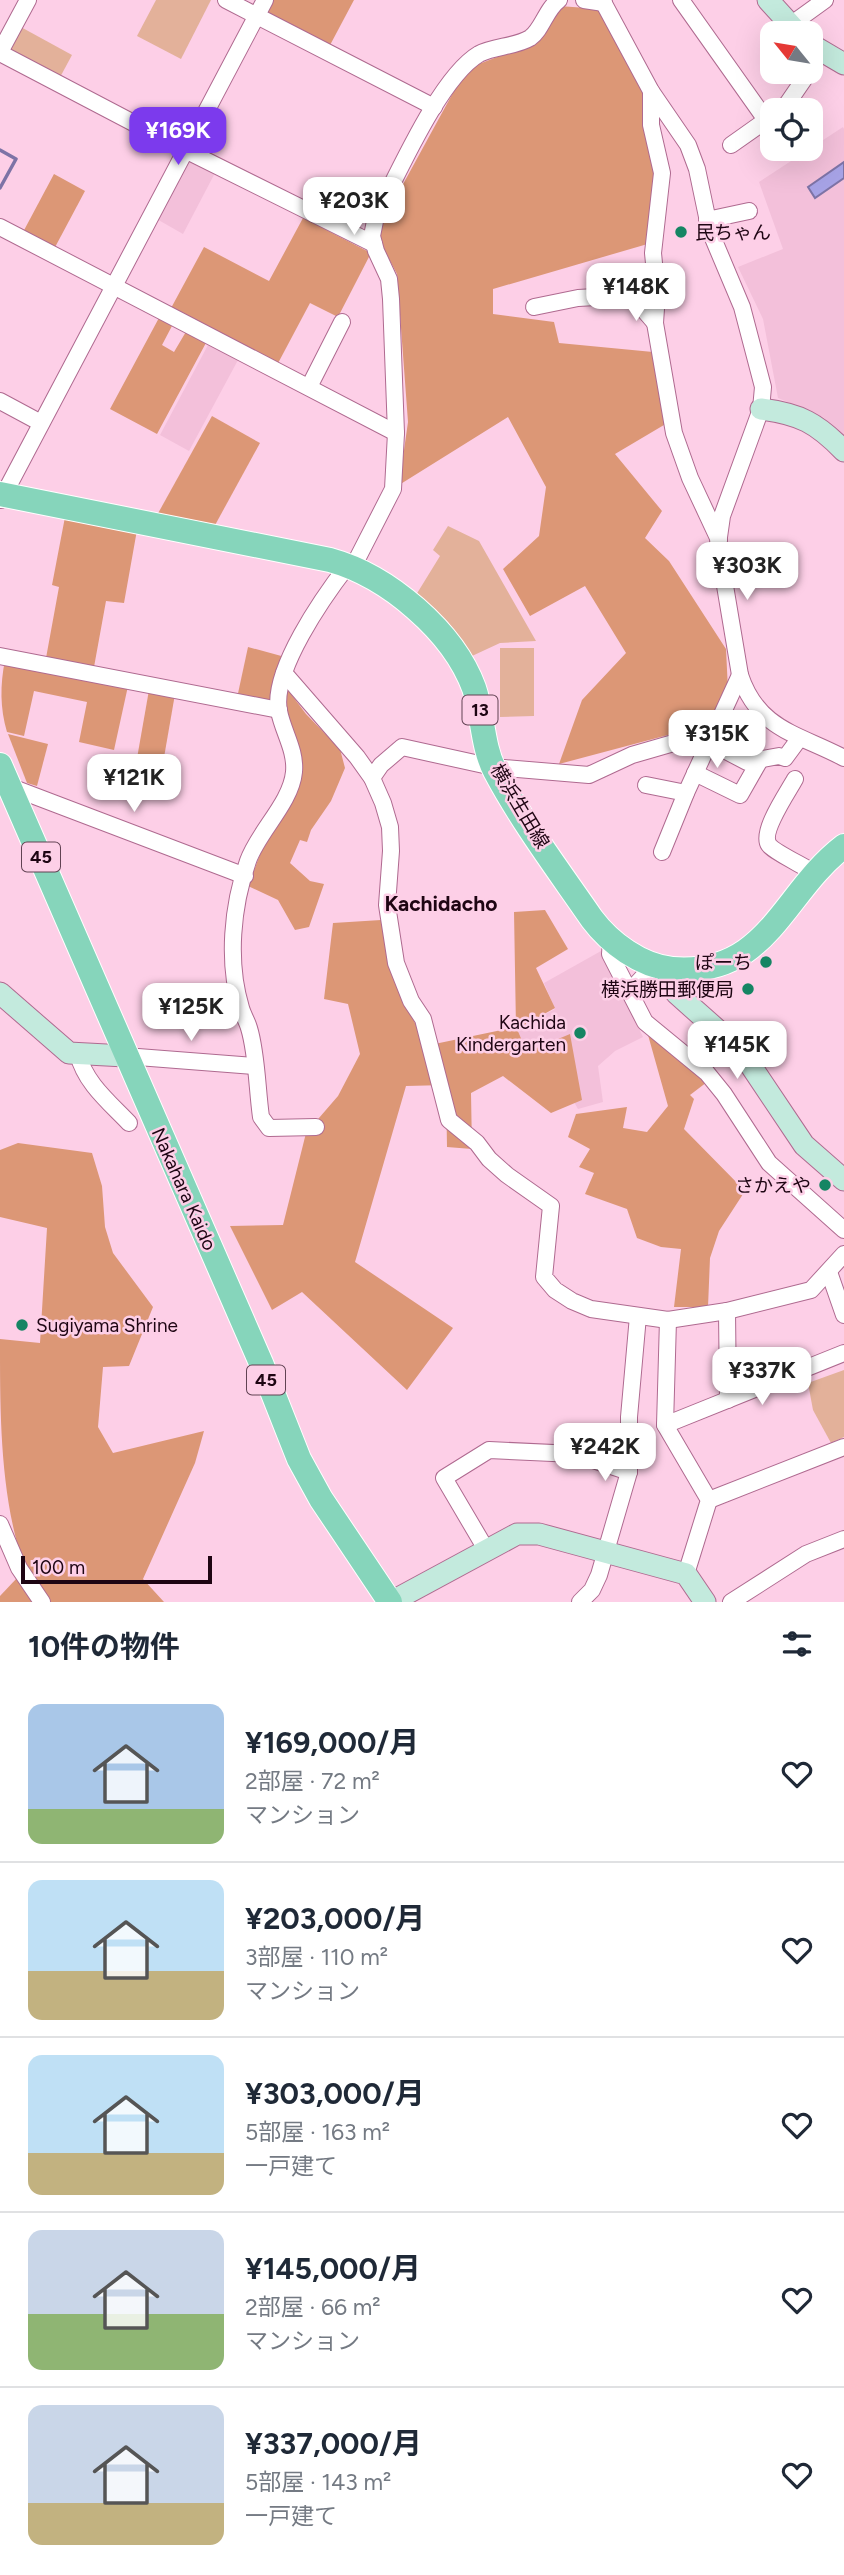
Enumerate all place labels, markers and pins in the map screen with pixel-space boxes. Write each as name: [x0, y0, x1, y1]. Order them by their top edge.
pin: ¥169K: [129, 108, 227, 167]
pin: ¥203K: [305, 177, 403, 237]
place label: 民ちゃん: [695, 221, 771, 244]
marker: 民ちゃん: [673, 224, 689, 240]
pin: ¥148K: [587, 264, 685, 323]
pin: ¥303K: [698, 542, 796, 602]
pin: ¥315K: [668, 710, 766, 770]
pin: ¥121K: [85, 754, 183, 814]
place label: ぽーち: [695, 951, 752, 974]
marker: ぽーち: [758, 954, 774, 970]
place label: 横浜勝田郵便局: [601, 978, 734, 1001]
marker: 横浜勝田郵便局: [740, 981, 756, 997]
pin: ¥125K: [142, 984, 240, 1043]
place label: Kachida Kindergarten: [456, 1011, 566, 1056]
pin: ¥145K: [688, 1021, 786, 1081]
marker: Kachida Kindergarten: [572, 1025, 588, 1041]
place label: さかえや: [735, 1174, 811, 1197]
marker: さかえや: [817, 1177, 833, 1193]
place label: Sugiyama Shrine: [36, 1314, 178, 1337]
marker: Sugiyama Shrine: [14, 1317, 30, 1333]
pin: ¥337K: [713, 1348, 811, 1407]
pin: ¥242K: [556, 1424, 654, 1483]

